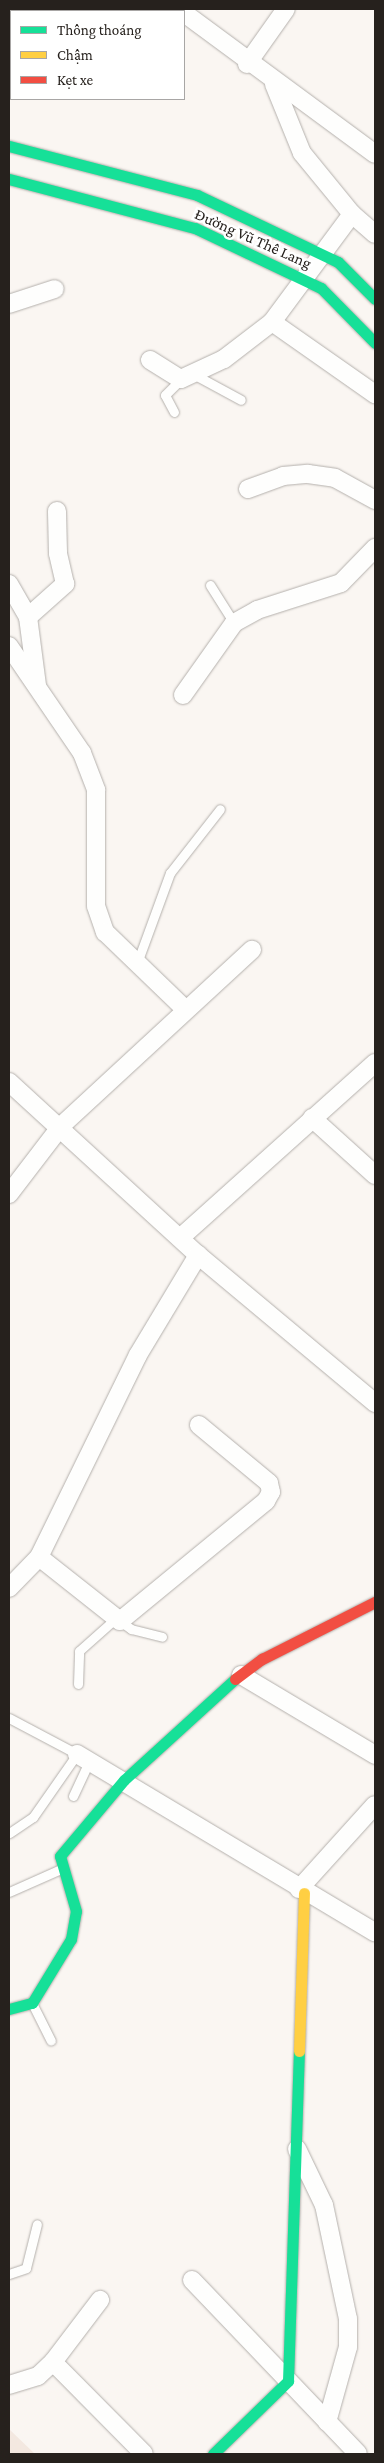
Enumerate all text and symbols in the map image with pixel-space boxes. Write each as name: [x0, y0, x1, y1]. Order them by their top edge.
legend: [10, 10, 185, 100]
text: Thông thoáng: [57, 22, 142, 38]
text: Chậm: [57, 47, 93, 63]
text: Kẹt xe: [57, 72, 93, 88]
street label: Đường Vũ Thê Lang: [192, 205, 314, 273]

